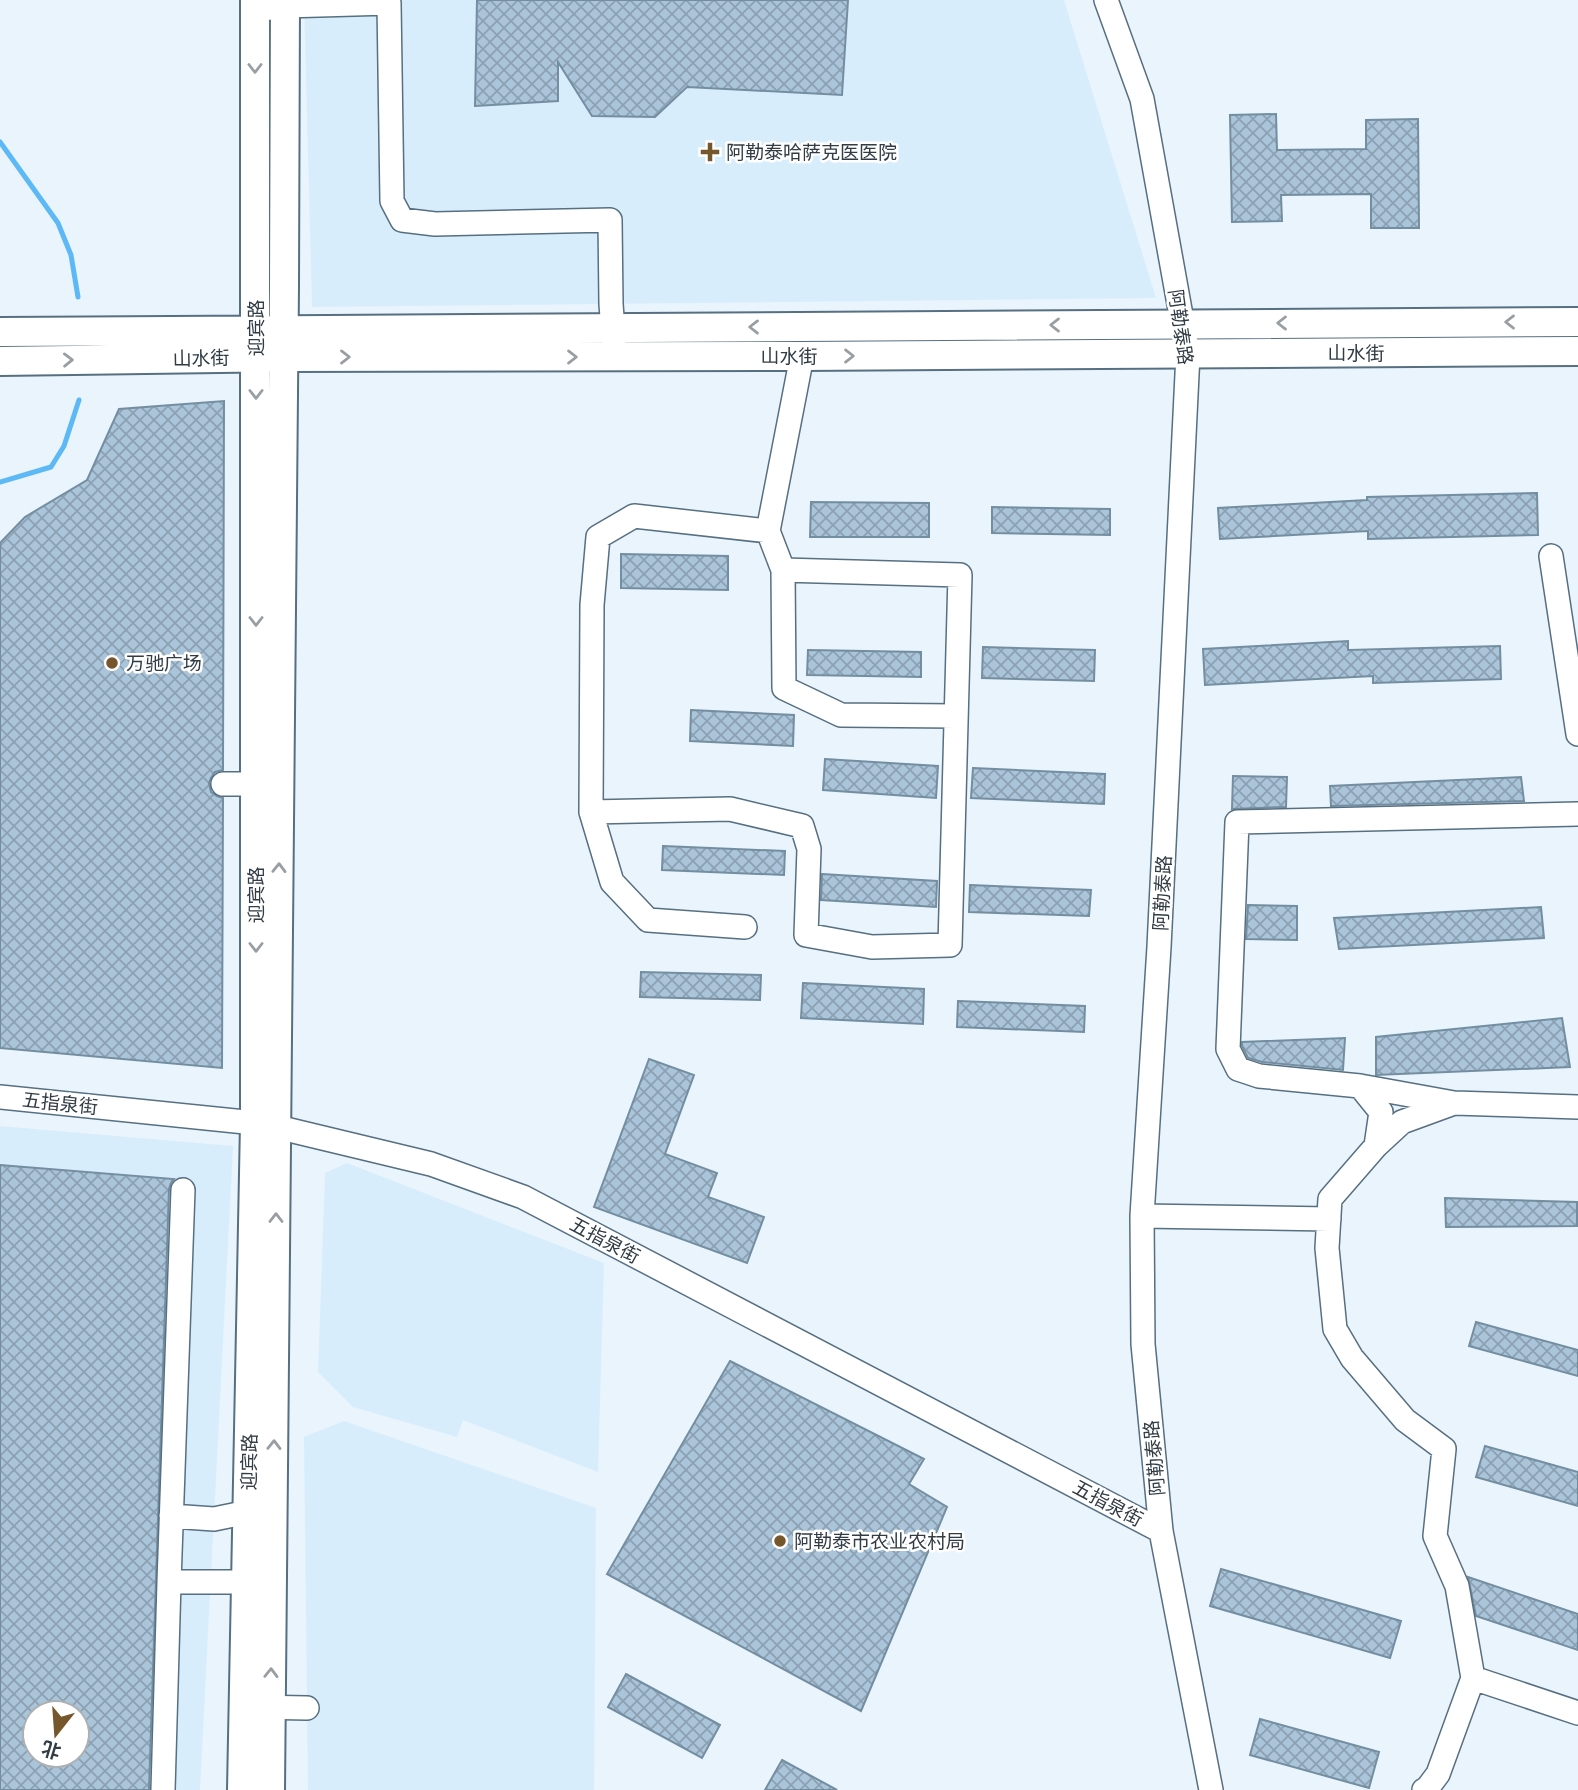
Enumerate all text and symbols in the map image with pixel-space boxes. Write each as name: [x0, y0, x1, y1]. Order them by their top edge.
one-way arrow: [247, 63, 263, 74]
place label: 阿勒泰哈萨克医医院: [726, 140, 897, 164]
marker: 阿勒泰哈萨克医医院: [700, 142, 720, 162]
street label: 阿勒泰路: [1164, 288, 1198, 366]
street label: 迎宾路: [244, 299, 268, 357]
one-way arrow: [1504, 314, 1515, 330]
one-way arrow: [1277, 315, 1287, 331]
one-way arrow: [1049, 317, 1060, 333]
one-way arrow: [748, 319, 759, 335]
street label: 山水街: [1327, 341, 1385, 365]
street label: 山水街: [760, 344, 818, 368]
street label: 山水街: [172, 346, 230, 370]
one-way arrow: [844, 348, 854, 364]
one-way arrow: [340, 349, 350, 365]
one-way arrow: [567, 349, 578, 365]
one-way arrow: [63, 352, 74, 368]
one-way arrow: [248, 389, 264, 399]
one-way arrow: [248, 616, 264, 627]
place label: 万驰广场: [126, 651, 202, 675]
marker: 万驰广场: [104, 655, 120, 671]
street label: 阿勒泰路: [1148, 854, 1176, 932]
one-way arrow: [271, 862, 287, 873]
street label: 迎宾路: [244, 866, 268, 924]
one-way arrow: [248, 942, 264, 952]
street label: 五指泉街: [21, 1087, 99, 1119]
one-way arrow: [268, 1212, 284, 1223]
street label: 五指泉街: [566, 1212, 644, 1268]
street label: 阿勒泰路: [1139, 1419, 1169, 1497]
street label: 迎宾路: [237, 1433, 261, 1491]
one-way arrow: [266, 1440, 281, 1451]
street label: 五指泉街: [1069, 1475, 1147, 1531]
place label: 阿勒泰市农业农村局: [794, 1529, 965, 1553]
marker: 阿勒泰市农业农村局: [772, 1533, 788, 1549]
one-way arrow: [263, 1667, 279, 1678]
north arrow: [21, 1699, 91, 1769]
text: 北: [38, 1736, 64, 1765]

